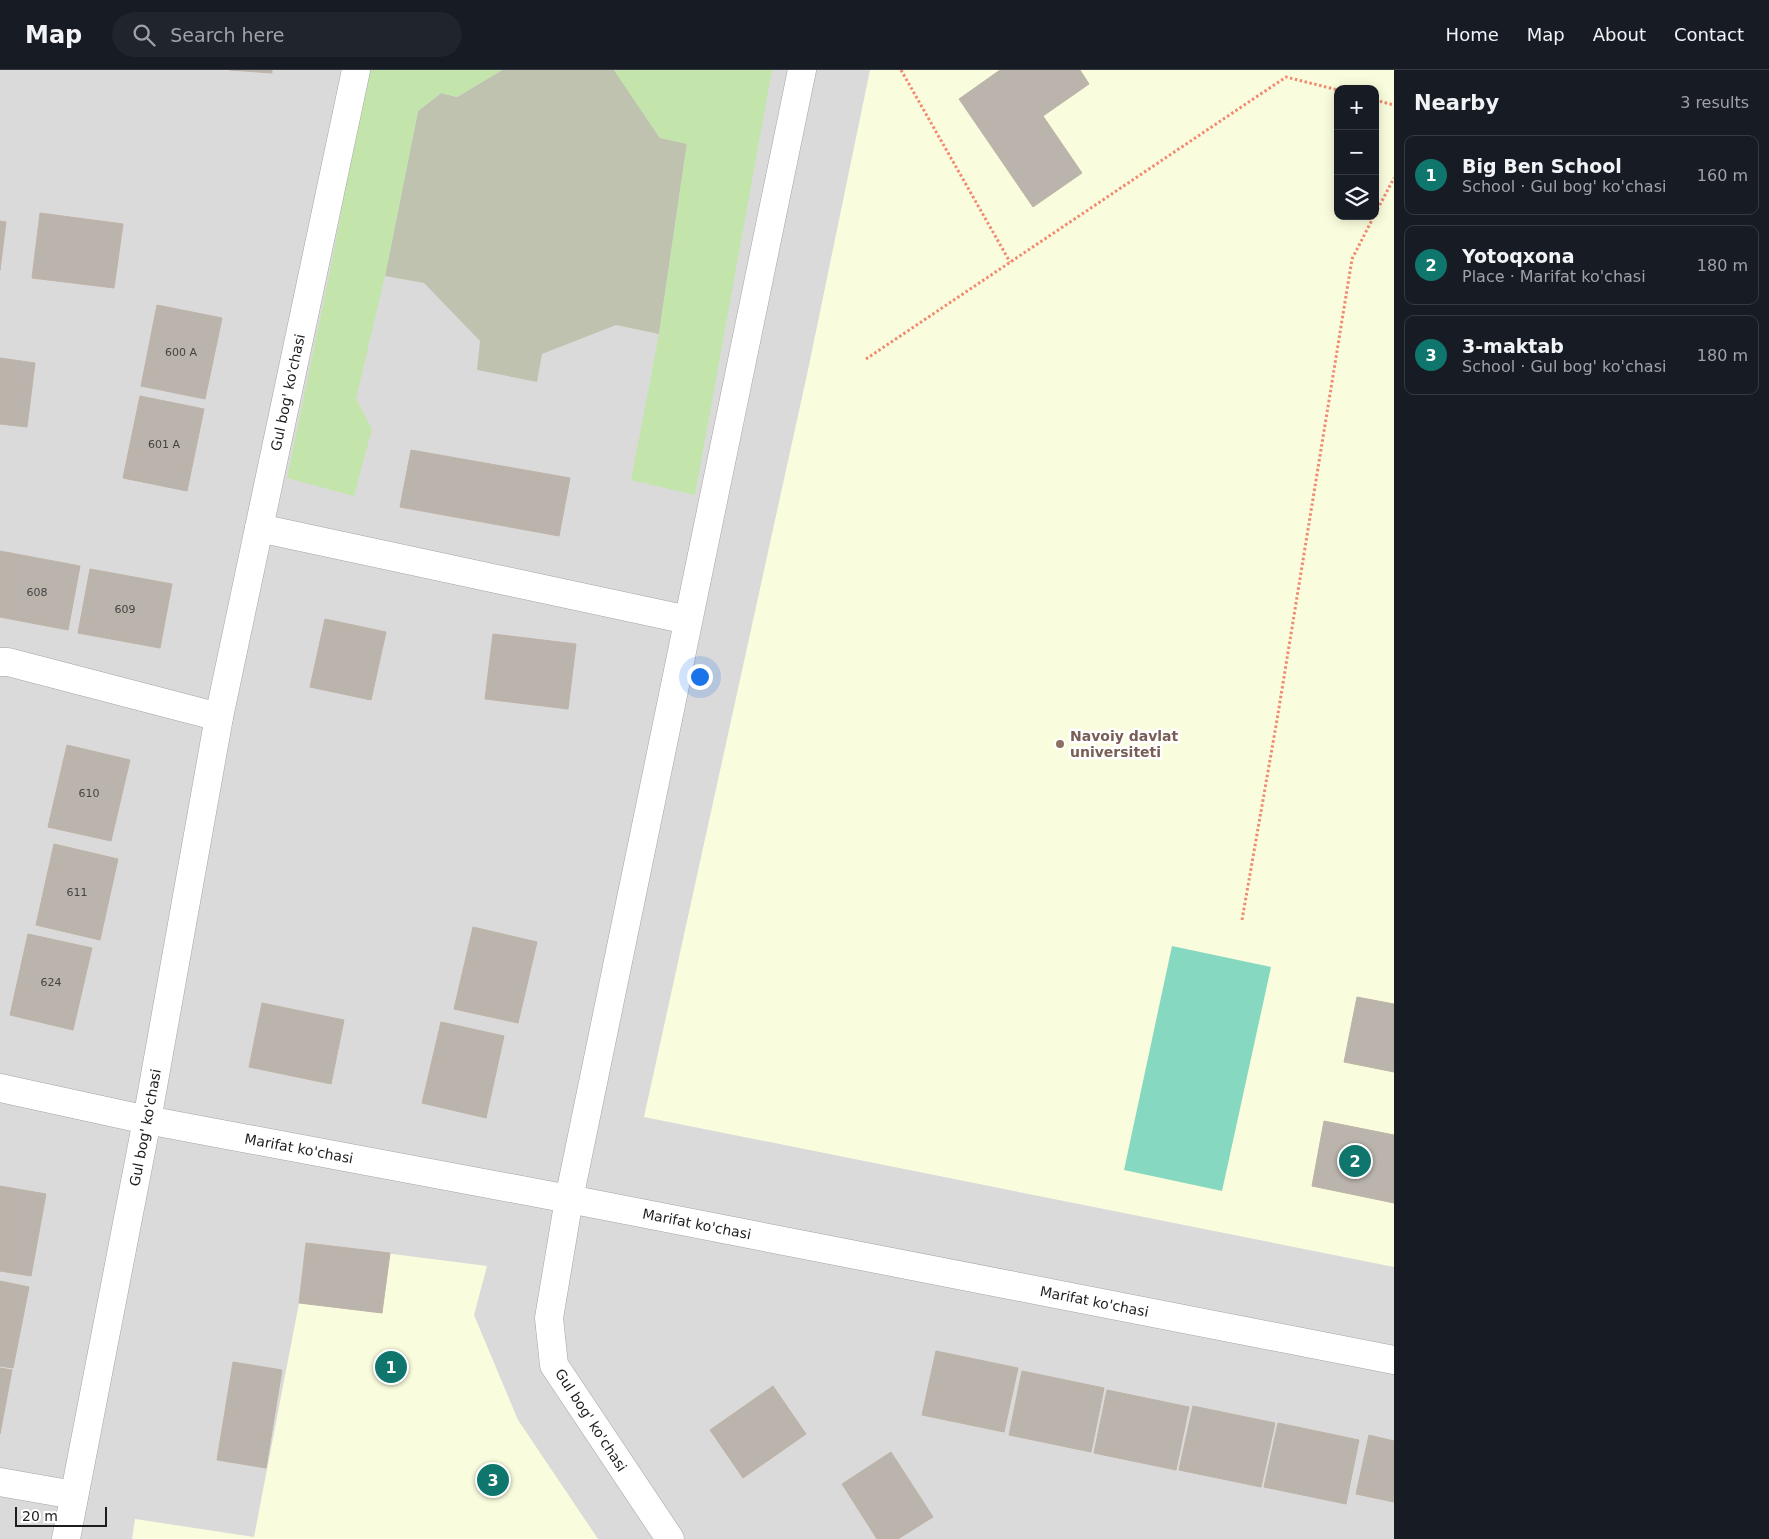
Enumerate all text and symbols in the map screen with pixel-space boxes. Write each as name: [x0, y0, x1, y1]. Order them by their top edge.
search box: [112, 12, 462, 57]
text: Map: [25, 21, 82, 49]
icon: search: [130, 21, 158, 49]
text: Search here: [170, 24, 284, 46]
text: Home: [1446, 24, 1499, 45]
text: Map: [1527, 24, 1565, 45]
text: About: [1593, 24, 1646, 45]
text: Contact: [1674, 24, 1744, 45]
map controls: [1334, 85, 1379, 220]
button: +: [1334, 85, 1379, 130]
text: Nearby: [1414, 91, 1499, 115]
text: 3 results: [1680, 93, 1749, 112]
button: −: [1334, 130, 1379, 175]
text: Big Ben School: [1462, 155, 1622, 177]
text: 1: [1425, 166, 1437, 185]
text: 160 m: [1697, 166, 1748, 185]
button: layers: [1334, 175, 1379, 220]
text: School · Gul bog' ko'chasi: [1462, 177, 1666, 196]
text: Yotoqxona: [1462, 245, 1574, 267]
text: 2: [1425, 256, 1437, 275]
text: 180 m: [1697, 256, 1748, 275]
text: Place · Marifat ko'chasi: [1462, 267, 1646, 286]
street label: Gul bog' ko'chasi: [268, 332, 308, 452]
text: 3-maktab: [1462, 335, 1564, 357]
house number: 600 А: [165, 346, 197, 359]
text: 3: [1425, 346, 1437, 365]
text: 180 m: [1697, 346, 1748, 365]
text: School · Gul bog' ko'chasi: [1462, 357, 1666, 376]
house number: 601 А: [148, 438, 180, 451]
house number: 608: [27, 586, 48, 599]
house number: 609: [115, 603, 136, 616]
your location: [687, 664, 713, 690]
place label: Navoiy davlat universiteti: [1070, 728, 1179, 760]
marker: Navoiy davlat universiteti: [1054, 738, 1066, 750]
house number: 610: [79, 787, 100, 800]
house number: 611: [67, 886, 88, 899]
house number: 624: [41, 976, 62, 989]
street label: Gul bog' ko'chasi: [126, 1068, 164, 1188]
street label: Marifat ko'chasi: [243, 1130, 355, 1166]
pin: 2: [1339, 1142, 1371, 1180]
street label: Marifat ko'chasi: [641, 1206, 752, 1242]
street label: Marifat ko'chasi: [1039, 1283, 1150, 1320]
pin: 1: [375, 1348, 407, 1386]
street label: Gul bog' ko'chasi: [552, 1366, 630, 1474]
pin: 3: [477, 1461, 509, 1499]
scale bar: [15, 1504, 108, 1527]
text: 20 m: [22, 1508, 58, 1524]

